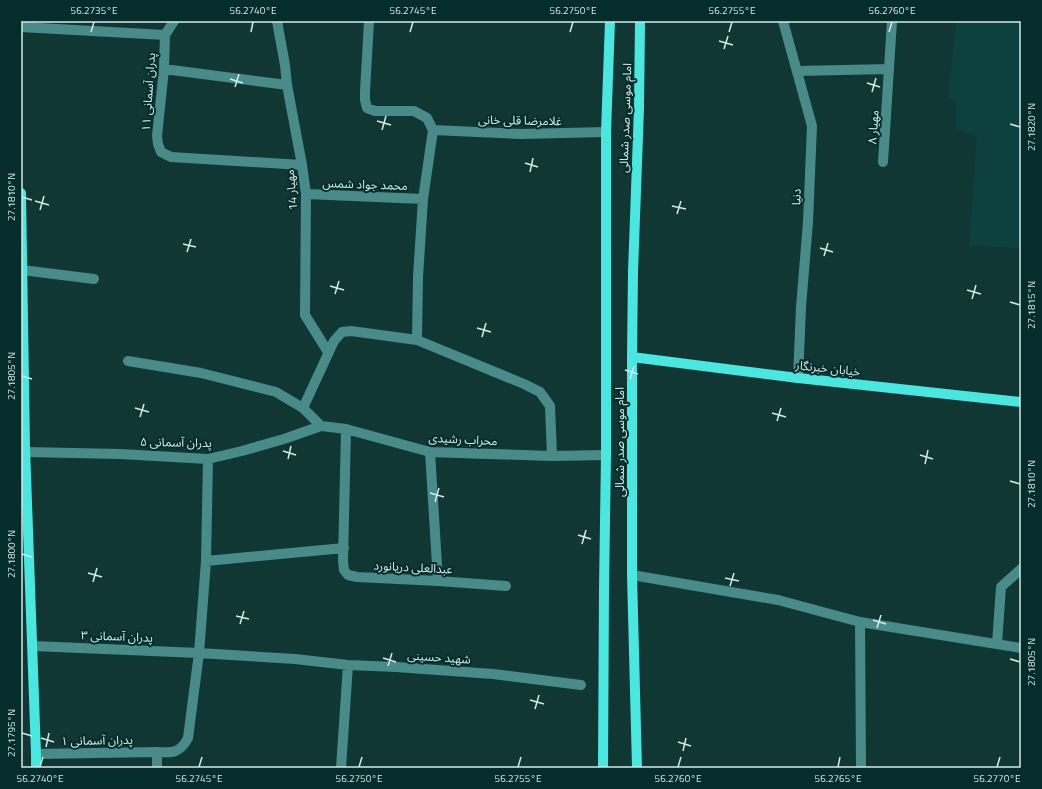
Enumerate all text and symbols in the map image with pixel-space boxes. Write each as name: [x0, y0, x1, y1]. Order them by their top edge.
text: 56.2735°E: [71, 3, 118, 18]
text: 56.2740°E: [230, 3, 277, 18]
text: 56.2745°E: [390, 3, 437, 18]
text: 56.2750°E: [550, 3, 597, 18]
text: 56.2755°E: [709, 3, 756, 18]
text: 56.2760°E: [869, 3, 916, 18]
street label: پدران آسمانی ۱۱: [136, 52, 160, 132]
street label: امام موسی صدر شمالی: [614, 63, 636, 173]
text: 27.1820°N: [1024, 103, 1039, 151]
street label: مهیار ۸: [862, 109, 884, 145]
street label: غلامرضا قلی خانی: [478, 110, 562, 130]
street label: مهیار 14: [280, 169, 302, 211]
text: 27.1810°N: [4, 173, 19, 221]
street label: محمد جواد شمس: [322, 173, 408, 195]
street label: دنیا: [786, 188, 806, 206]
text: 27.1815°N: [1024, 281, 1039, 329]
text: 27.1805°N: [4, 352, 19, 400]
street label: خیابان خبرنگار: [793, 355, 862, 381]
street label: امام موسی صدر شمالی: [610, 387, 629, 497]
street label: محراب رشیدی: [428, 428, 498, 450]
street label: پدران آسمانی ۵: [140, 432, 212, 452]
text: 27.1810°N: [1024, 460, 1039, 508]
text: 27.1800°N: [4, 530, 19, 578]
street label: عبدالعلی دریانورد: [373, 555, 453, 579]
street label: پدران آسمانی ۳: [81, 625, 153, 647]
text: 27.1805°N: [1024, 638, 1039, 686]
street label: شهید حسینی: [407, 645, 471, 669]
text: 27.1795°N: [4, 709, 19, 757]
street label: پدران آسمانی ۱: [61, 730, 133, 750]
text: 56.2740°E: [17, 771, 64, 786]
text: 56.2745°E: [176, 771, 223, 786]
text: 56.2750°E: [336, 771, 383, 786]
text: 56.2755°E: [495, 771, 542, 786]
text: 56.2760°E: [655, 771, 702, 786]
text: 56.2765°E: [815, 771, 862, 786]
text: 56.2770°E: [974, 771, 1021, 786]

